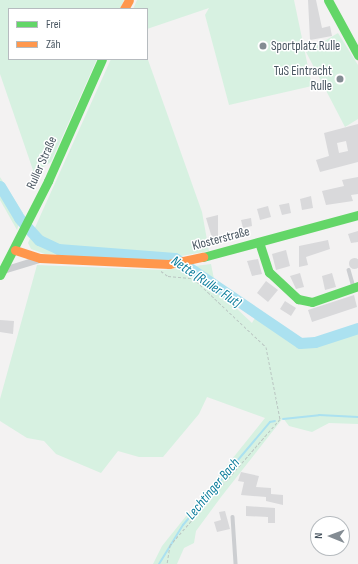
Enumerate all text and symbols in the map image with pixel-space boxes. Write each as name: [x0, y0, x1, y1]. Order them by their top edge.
legend: [8, 8, 148, 60]
text: Frei: [46, 17, 61, 32]
text: Zäh: [46, 37, 61, 52]
place label: Sportplatz Rulle: [271, 38, 340, 54]
marker: Sportplatz Rulle: [258, 41, 268, 51]
place label: TuS Eintracht Rulle: [274, 64, 332, 95]
marker: TuS Eintracht Rulle: [335, 74, 345, 84]
street label: Ruller Straße: [23, 134, 61, 192]
street label: Klosterstraße: [191, 224, 251, 254]
water label: Nette (Ruller Flut): [168, 252, 244, 312]
water label: Lechtinger Bach: [183, 455, 243, 523]
north arrow: [310, 516, 350, 556]
text: N: [312, 533, 325, 539]

